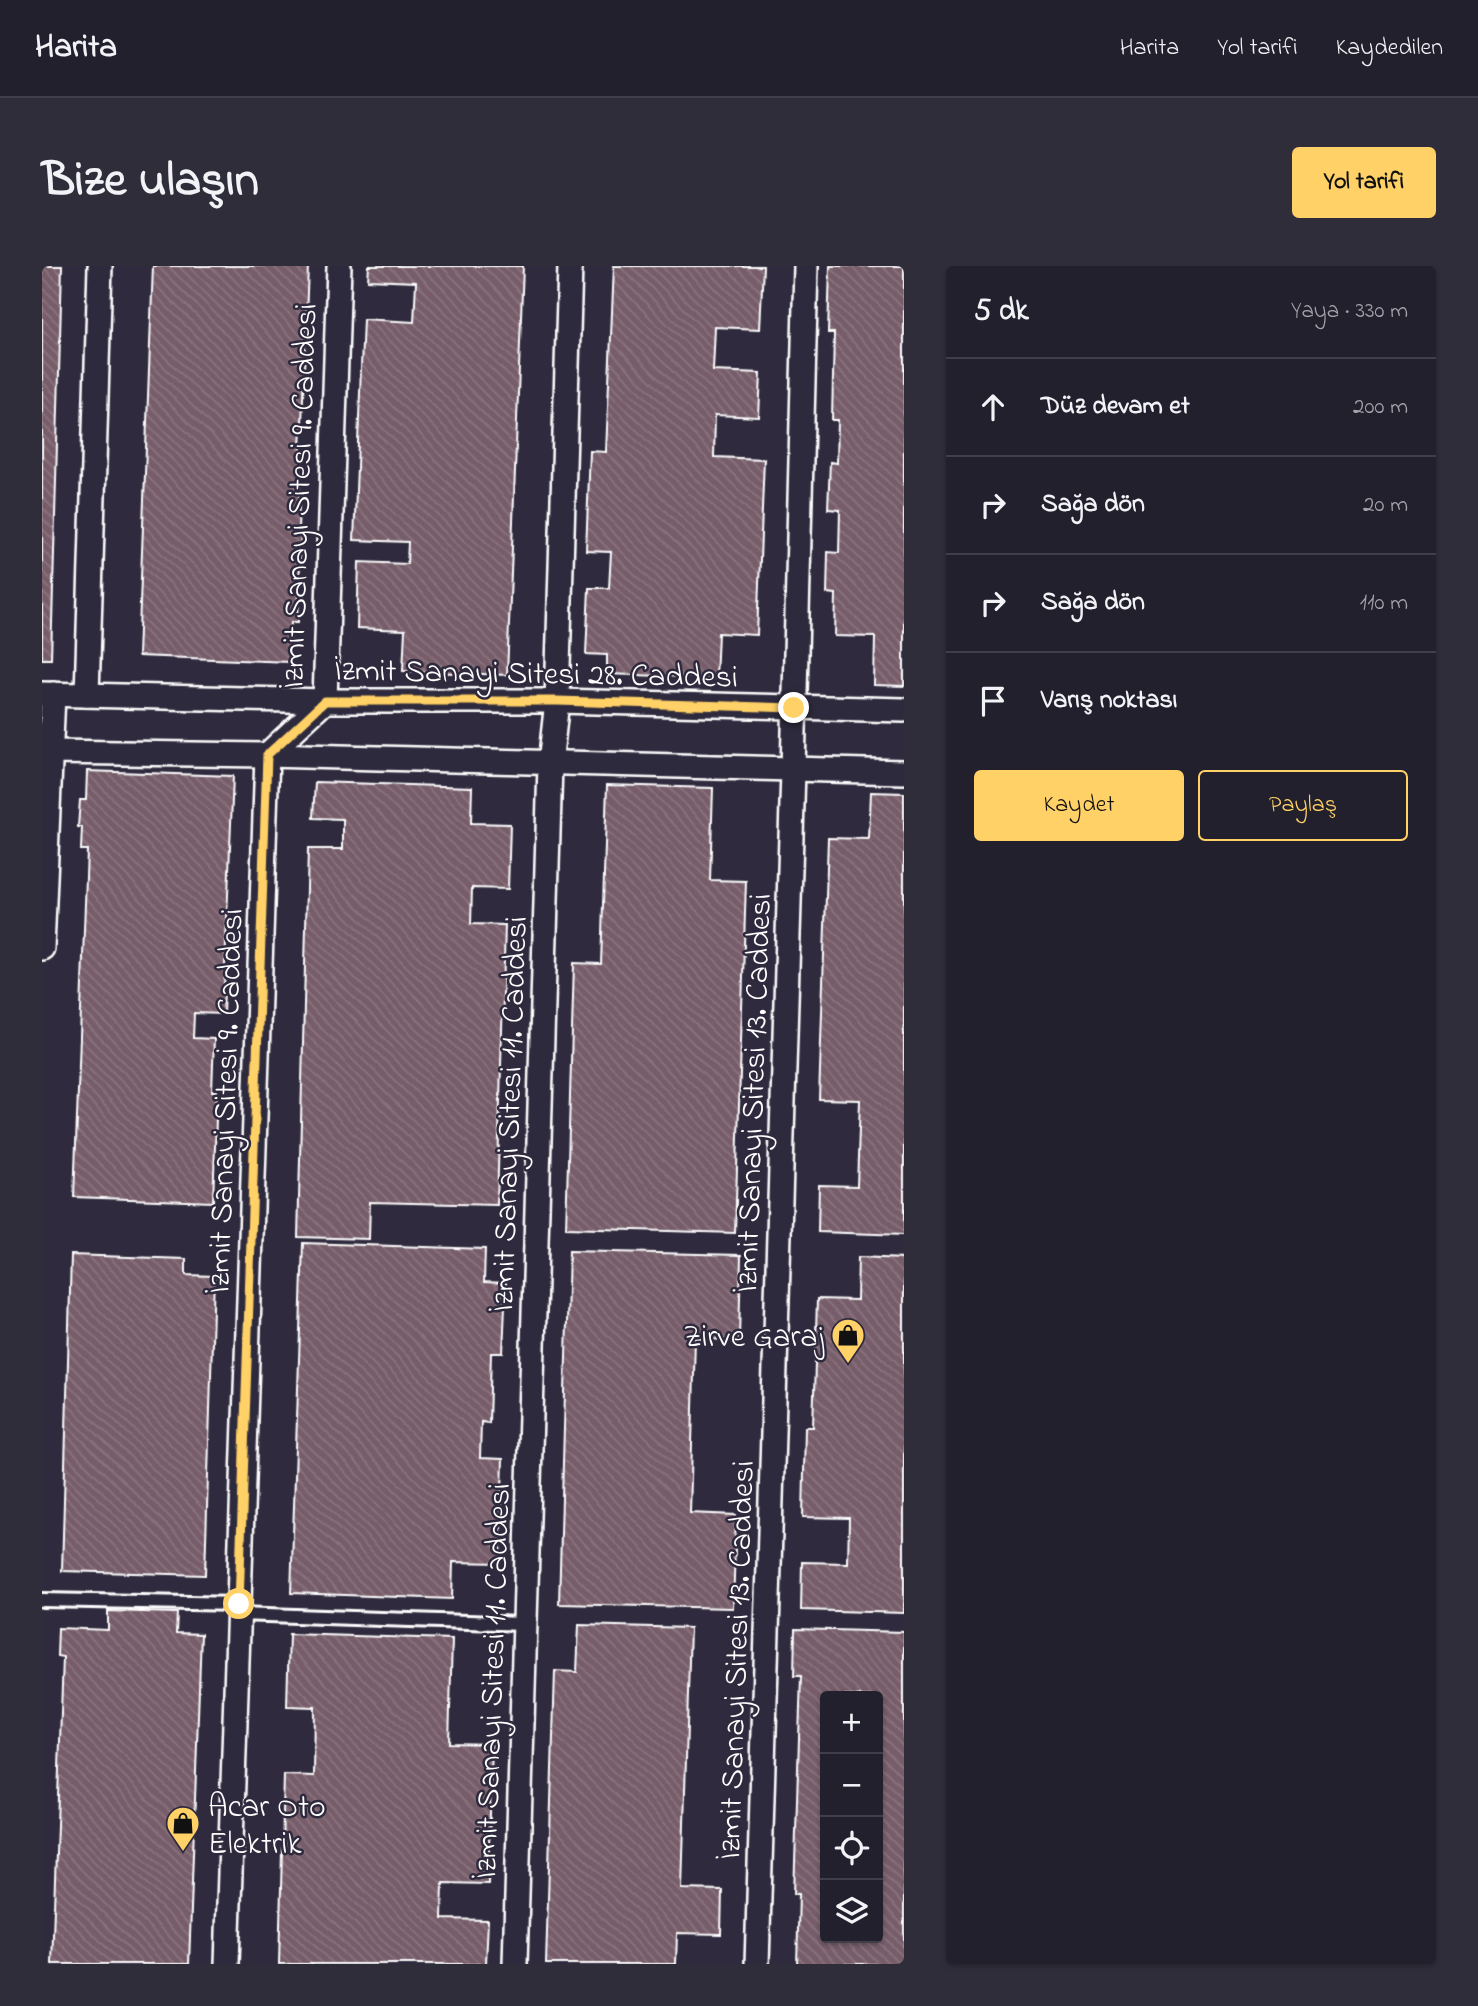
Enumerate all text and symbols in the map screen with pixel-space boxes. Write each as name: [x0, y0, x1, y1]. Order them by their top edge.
text: Harita: [35, 24, 117, 72]
text: Harita: [1120, 31, 1179, 66]
text: Yol tarifi: [1217, 31, 1298, 66]
text: Kaydedilen: [1336, 31, 1443, 66]
text: Bize ulaşın: [42, 146, 259, 218]
button: Yol tarifi: [1292, 147, 1436, 218]
text: 5 dk: [974, 290, 1029, 334]
text: Yaya · 330 m: [1291, 295, 1408, 328]
street label: İzmit Sanayi Sitesi 9. Caddesi: [271, 303, 332, 690]
icon: ahead: [974, 388, 1012, 426]
text: Düz devam et: [1041, 388, 1190, 426]
text: 200 m: [1353, 391, 1408, 424]
icon: right: [974, 486, 1012, 524]
text: Sağa dön: [1041, 486, 1145, 524]
text: 20 m: [1363, 489, 1408, 522]
icon: right: [974, 584, 1012, 622]
text: Sağa dön: [1041, 584, 1145, 622]
text: 110 m: [1360, 587, 1408, 620]
street label: İzmit Sanayi Sitesi 28. Caddesi: [334, 648, 738, 703]
icon: arrive: [974, 682, 1012, 720]
text: Varış noktası: [1041, 682, 1177, 720]
route end: [778, 692, 809, 723]
button: Kaydet: [974, 770, 1184, 841]
button: Paylaş: [1198, 770, 1408, 841]
street label: İzmit Sanayi Sitesi 13. Caddesi: [725, 893, 786, 1293]
street label: İzmit Sanayi Sitesi 9. Caddesi: [197, 908, 258, 1295]
street label: İzmit Sanayi Sitesi 11. Caddesi: [481, 915, 542, 1313]
place label: Zirve Garaj: [684, 1315, 825, 1362]
shop icon: Zirve Garaj: [829, 1316, 867, 1365]
street label: İzmit Sanayi Sitesi 13. Caddesi: [708, 1460, 769, 1860]
street label: İzmit Sanayi Sitesi 11. Caddesi: [464, 1482, 525, 1880]
route start: [223, 1588, 254, 1619]
map controls: [820, 1691, 883, 1943]
button: +: [820, 1691, 883, 1754]
button: −: [820, 1754, 883, 1817]
place label: Acar Oto Elektrik: [208, 1785, 326, 1869]
shop icon: Acar Oto Elektrik: [164, 1804, 202, 1853]
button: locate: [820, 1817, 883, 1880]
button: layers: [820, 1880, 883, 1943]

